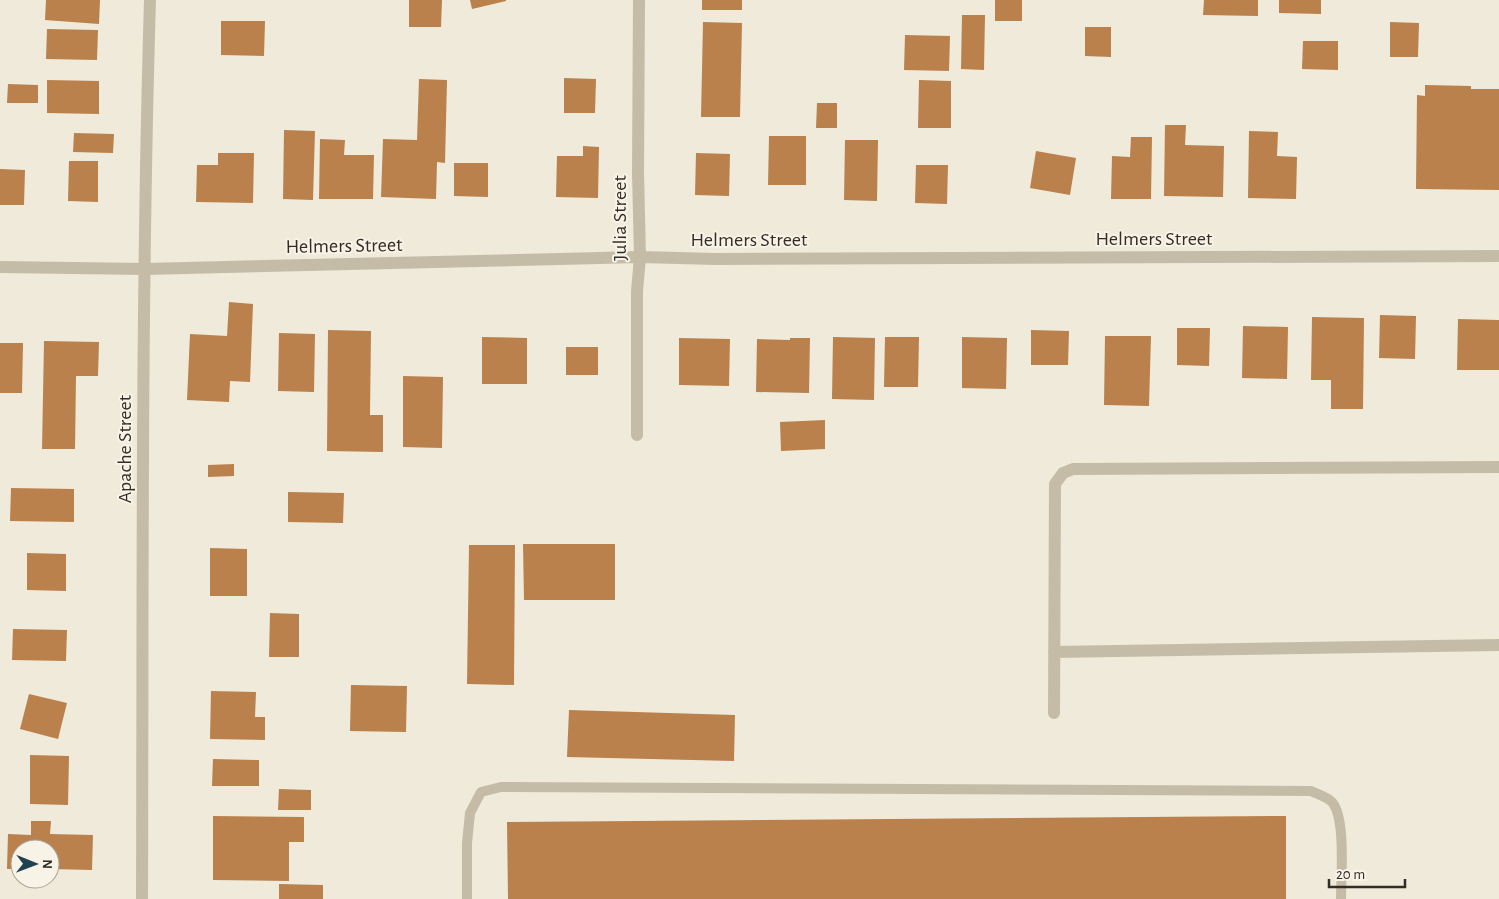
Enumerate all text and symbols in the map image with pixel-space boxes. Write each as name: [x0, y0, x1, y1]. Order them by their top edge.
street label: Julia Street: [610, 175, 630, 261]
street label: Helmers Street: [1096, 229, 1213, 249]
street label: Helmers Street: [691, 230, 808, 250]
street label: Helmers Street: [285, 235, 403, 257]
street label: Apache Street: [115, 394, 135, 503]
north arrow: [10, 839, 60, 889]
scale bar: [1329, 856, 1405, 888]
text: N: [40, 859, 54, 869]
text: 20 m: [1336, 867, 1365, 882]

